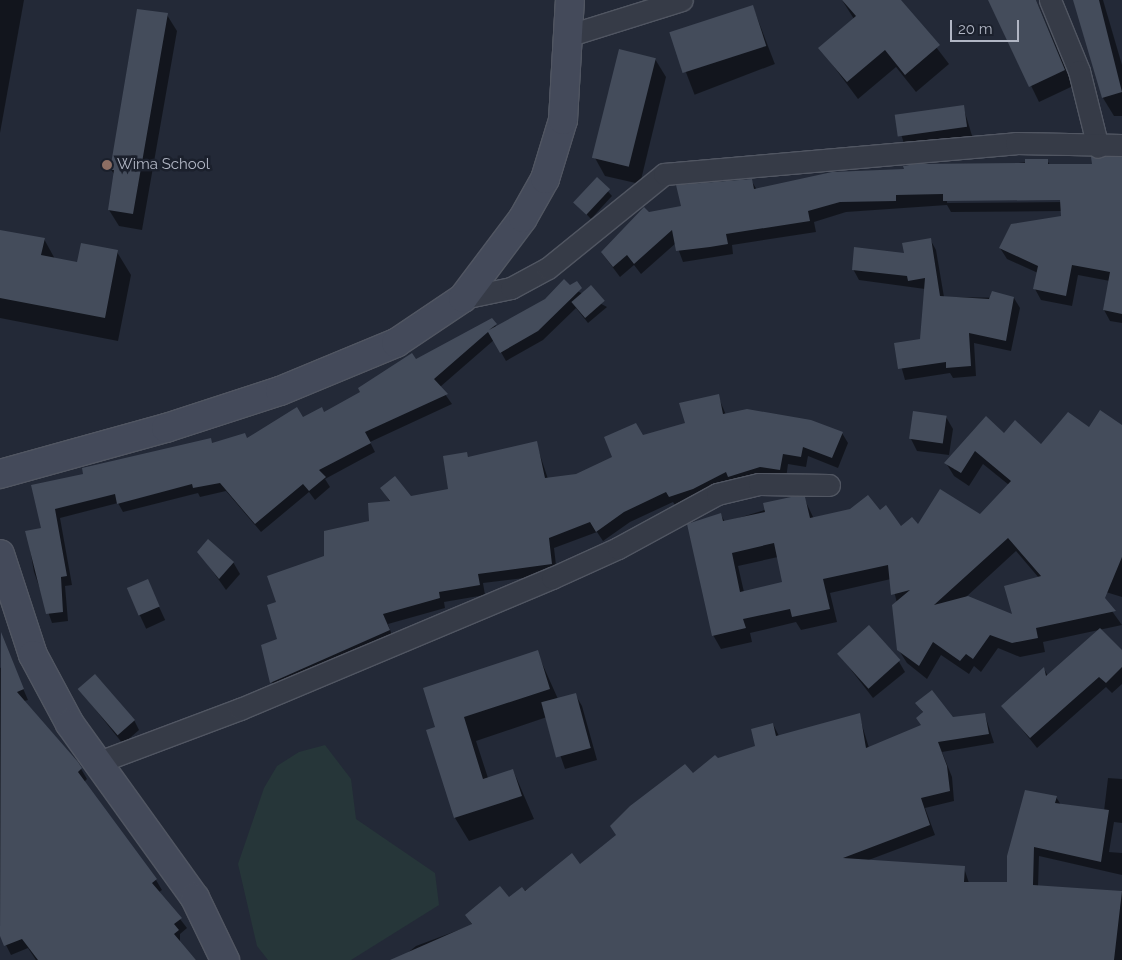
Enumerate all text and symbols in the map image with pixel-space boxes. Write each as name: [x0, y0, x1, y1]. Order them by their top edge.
scale bar: [952, 10, 1021, 42]
text: 20 m: [958, 20, 993, 38]
place label: Wima School: [117, 156, 210, 174]
marker: Wima School: [101, 159, 113, 171]

